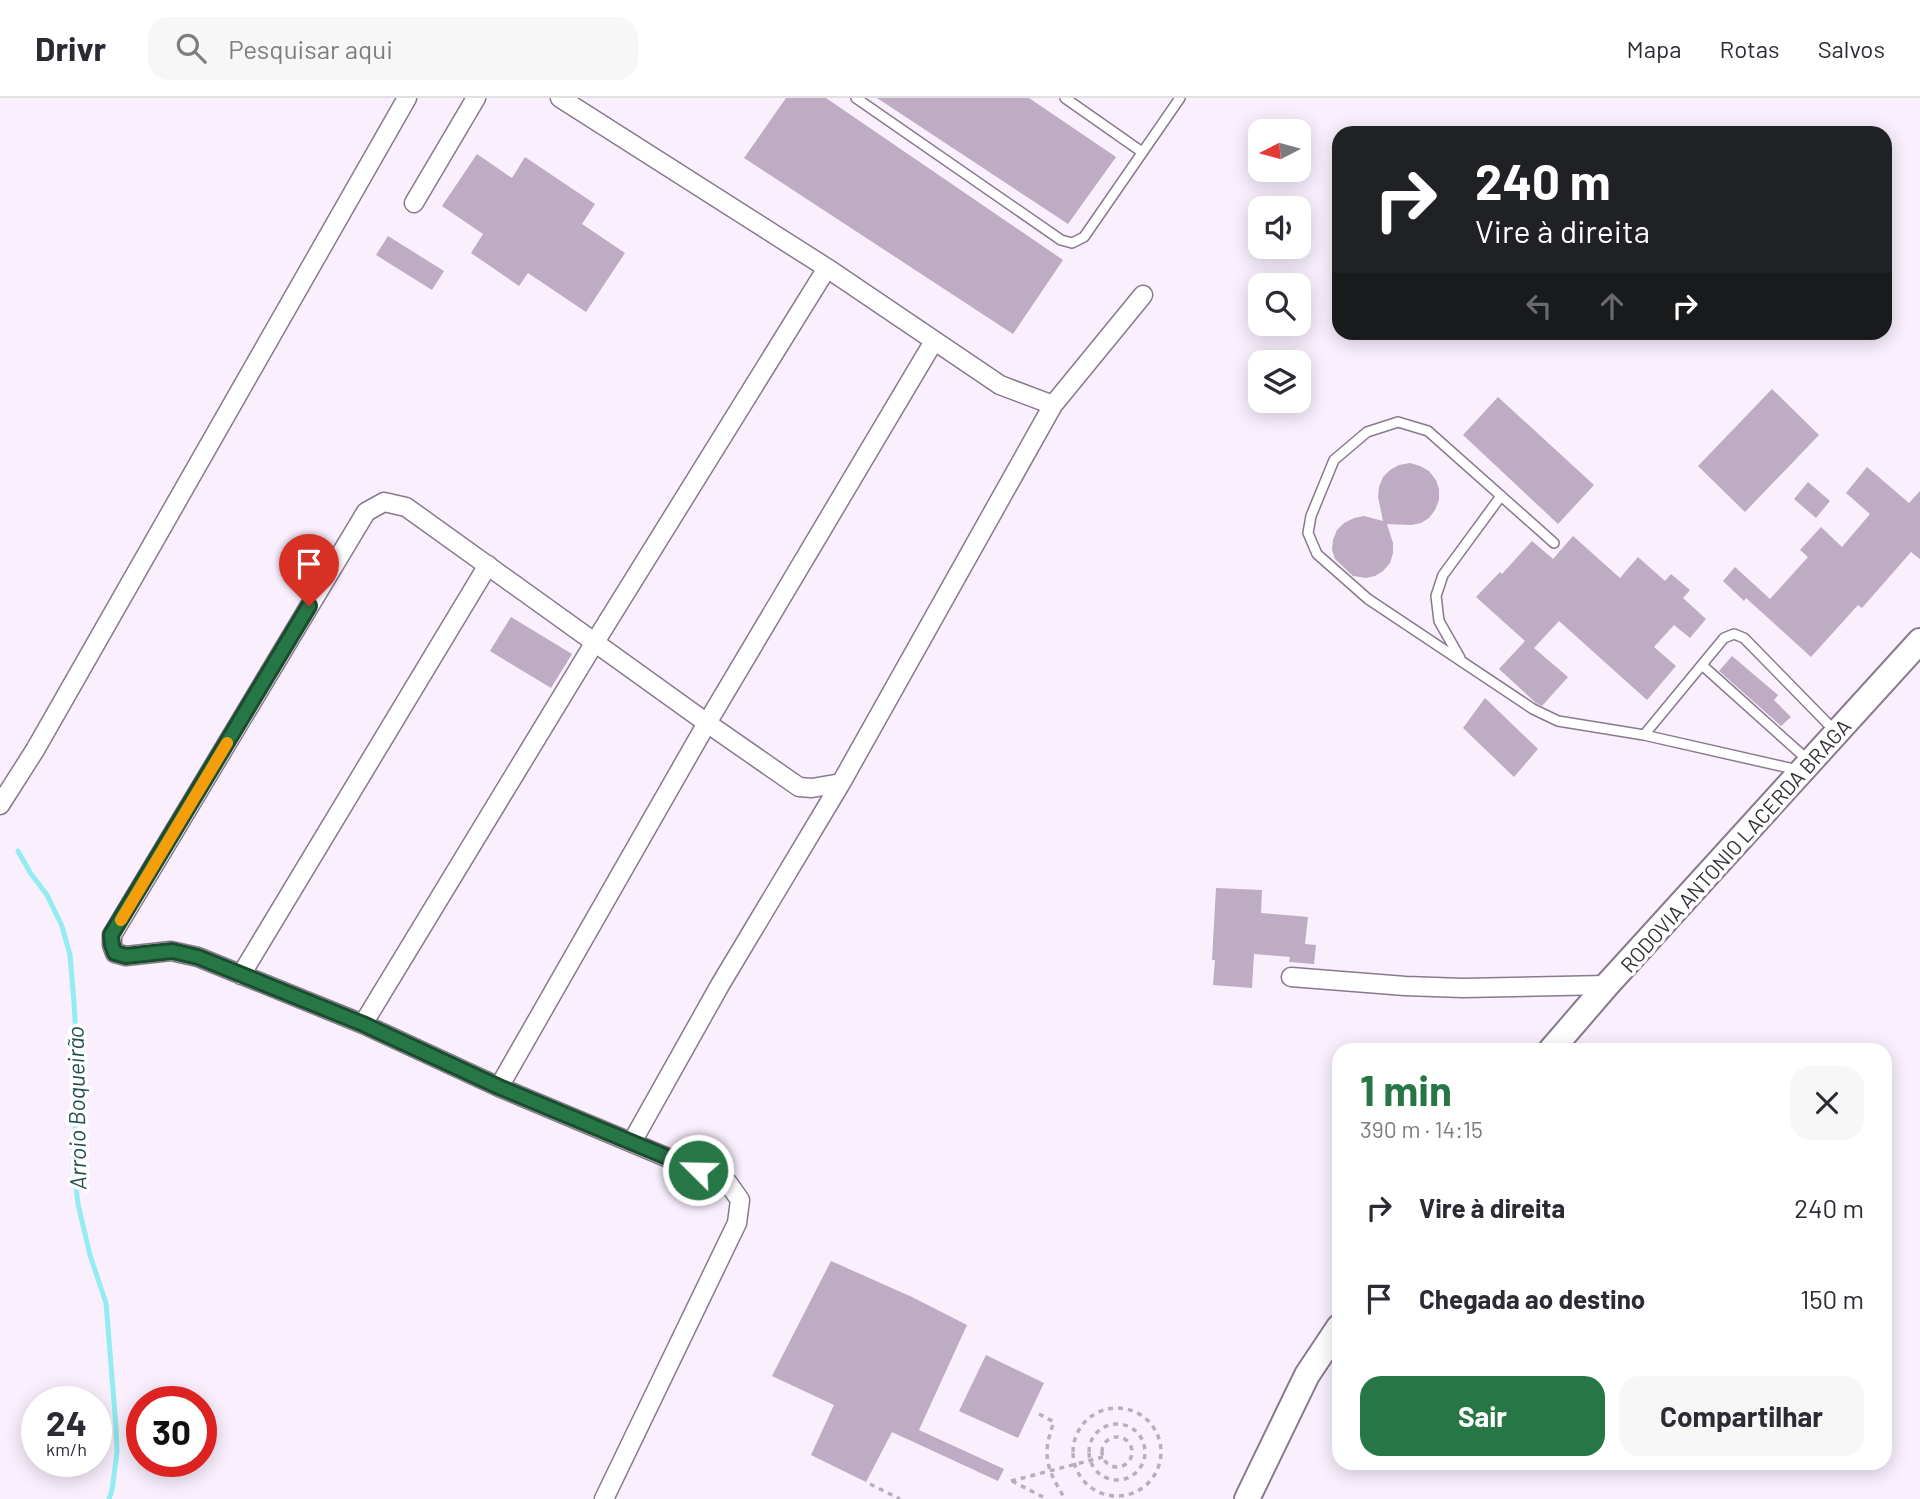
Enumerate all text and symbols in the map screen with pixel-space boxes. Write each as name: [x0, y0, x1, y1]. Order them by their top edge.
search box: [148, 17, 638, 80]
text: Drivr: [35, 28, 106, 68]
icon: search: [172, 29, 210, 67]
text: Pesquisar aqui: [228, 33, 393, 64]
text: Mapa: [1627, 34, 1682, 63]
text: Rotas: [1720, 34, 1780, 63]
text: Salvos: [1818, 34, 1885, 63]
north arrow: [1248, 119, 1311, 182]
map controls: [1248, 119, 1311, 413]
text: 240 m: [1475, 151, 1611, 210]
icon: right: [1360, 154, 1451, 245]
button: sound: [1248, 196, 1311, 259]
text: Vire à direita: [1475, 211, 1650, 249]
button: search: [1248, 273, 1311, 336]
icon: left: [1520, 287, 1558, 325]
icon: ahead: [1593, 287, 1631, 325]
icon: right: [1666, 287, 1704, 325]
button: layers: [1248, 350, 1311, 413]
pin: [279, 534, 339, 606]
icon: arrive: [290, 545, 328, 583]
street label: RODOVIA ANTONIO LACERDA BRAGA: [1615, 713, 1856, 977]
water label: Arroio Boqueirão: [61, 1026, 91, 1190]
text: 1 min: [1360, 1064, 1452, 1114]
button: close: [1790, 1066, 1864, 1140]
text: 390 m · 14:15: [1360, 1115, 1483, 1143]
position arrow: [661, 1133, 735, 1207]
icon: right: [1360, 1189, 1398, 1227]
text: Vire à direita: [1419, 1192, 1565, 1223]
text: 240 m: [1794, 1192, 1864, 1223]
icon: arrive: [1360, 1280, 1398, 1318]
text: Chegada ao destino: [1419, 1283, 1645, 1314]
text: 150 m: [1800, 1283, 1864, 1314]
button: Sair: [1360, 1376, 1605, 1456]
button: Compartilhar: [1619, 1376, 1864, 1456]
speed limit sign: 30: [126, 1386, 217, 1477]
text: 24: [46, 1401, 87, 1443]
text: km/h: [46, 1438, 87, 1460]

